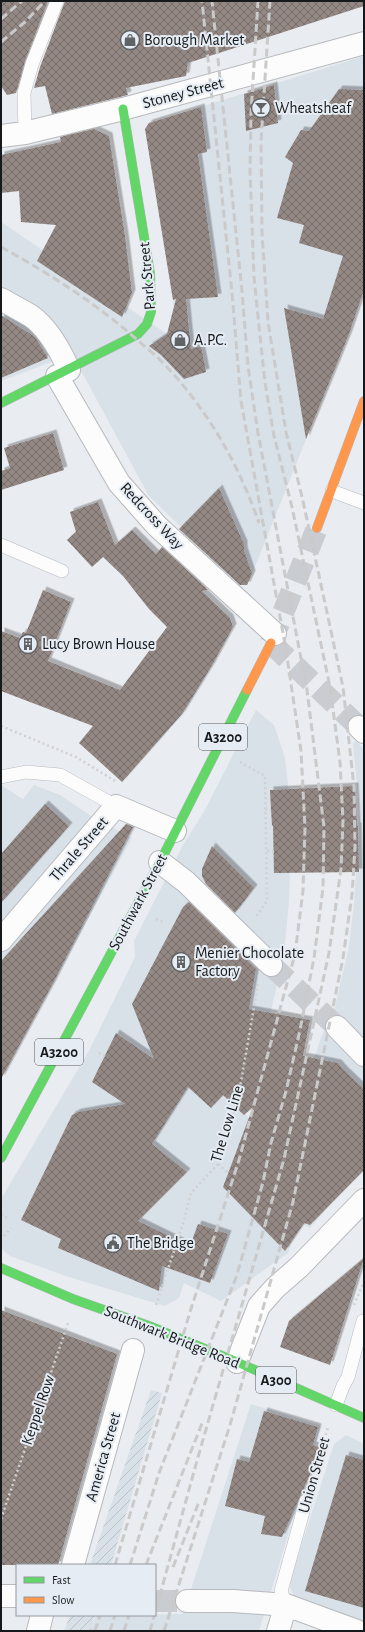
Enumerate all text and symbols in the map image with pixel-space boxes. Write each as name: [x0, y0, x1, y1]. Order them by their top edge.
shop icon: Borough Market: [119, 29, 141, 51]
place label: Borough Market: [144, 32, 244, 48]
street label: Stoney Street: [141, 75, 225, 112]
bar icon: Wheatsheaf: [250, 97, 272, 119]
place label: Wheatsheaf: [275, 100, 352, 116]
street label: Park Street: [136, 241, 158, 311]
shop icon: A.P.C.: [169, 329, 191, 351]
place label: A.P.C.: [194, 332, 227, 348]
street label: Redcross Way: [116, 479, 187, 553]
building icon: Lucy Brown House: [17, 633, 39, 655]
place label: Lucy Brown House: [42, 636, 155, 653]
road number: A3200: [199, 724, 247, 750]
street label: Thrale Street: [47, 814, 111, 884]
street label: Southwark Street: [106, 851, 170, 953]
place label: Menier Chocolate Factory: [195, 945, 304, 980]
building icon: Menier Chocolate Factory: [170, 951, 192, 973]
road number: A3200: [35, 1039, 83, 1065]
street label: The Low Line: [208, 1084, 246, 1164]
public building icon: The Bridge: [102, 1232, 124, 1254]
place label: The Bridge: [127, 1235, 194, 1251]
street label: Southwark Bridge Road: [102, 1302, 242, 1372]
road number: A300: [256, 1367, 296, 1393]
street label: Keppel Row: [19, 1373, 57, 1447]
street label: America Street: [83, 1411, 123, 1503]
street label: Union Street: [296, 1435, 332, 1515]
legend: [16, 1564, 156, 1616]
text: Fast: [52, 1574, 71, 1586]
text: Slow: [52, 1594, 74, 1606]

